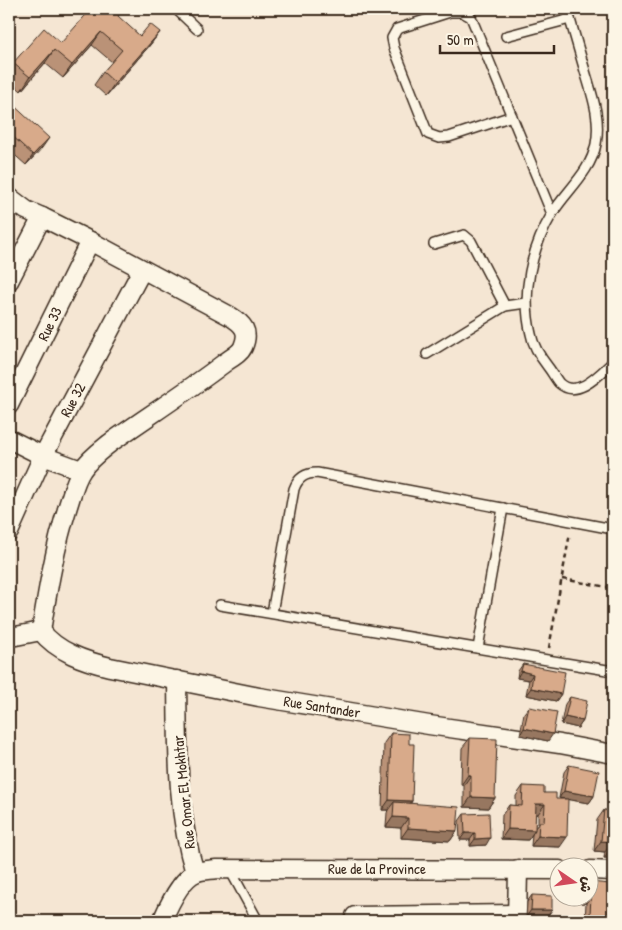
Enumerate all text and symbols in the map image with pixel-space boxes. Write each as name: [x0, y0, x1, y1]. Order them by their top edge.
scale bar: [440, 22, 553, 54]
text: 50 m: [447, 29, 474, 50]
street label: Rue 33: [32, 303, 67, 344]
street label: Rue 32: [55, 379, 90, 421]
street label: Rue Santander: [282, 690, 362, 723]
street label: Rue Omar El Mokhtar: [167, 734, 200, 850]
street label: Rue de la Province: [328, 858, 426, 879]
north arrow: [550, 858, 600, 908]
text: ش: [576, 875, 598, 895]

